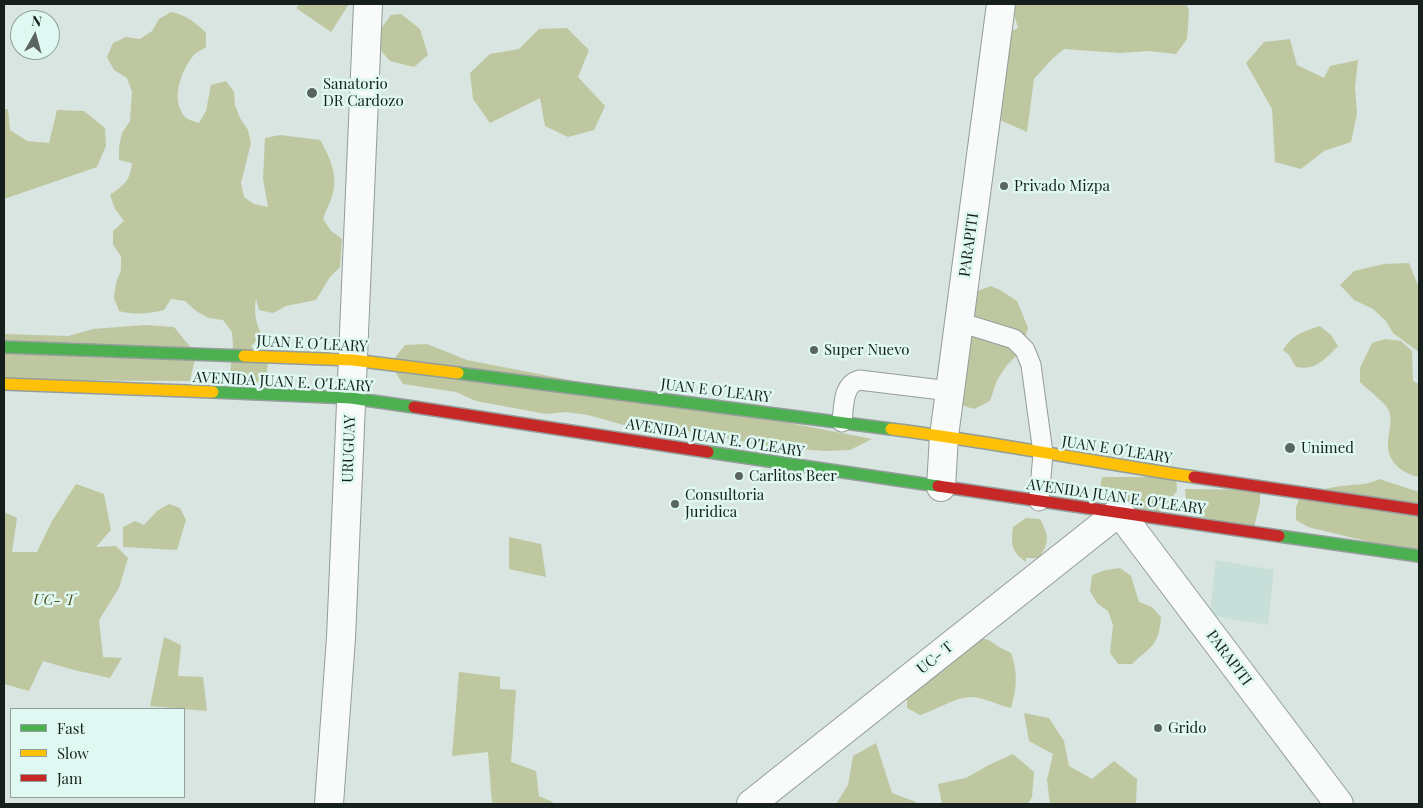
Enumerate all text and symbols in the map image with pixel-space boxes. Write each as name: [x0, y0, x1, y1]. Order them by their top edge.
north arrow: [10, 10, 60, 60]
text: N: [31, 11, 43, 31]
place label: Sanatorio DR Cardozo: [323, 75, 404, 110]
marker: Sanatorio DR Cardozo: [305, 86, 319, 100]
place label: Privado Mizpa: [1014, 177, 1110, 195]
marker: Privado Mizpa: [998, 180, 1010, 192]
street label: PARAPITI: [956, 212, 982, 278]
street label: JUAN E O´LEARY: [256, 332, 368, 356]
place label: Super Nuevo: [824, 341, 910, 359]
marker: Super Nuevo: [808, 344, 820, 356]
street label: AVENIDA JUAN E. O'LEARY: [192, 368, 374, 396]
street label: JUAN E O´LEARY: [660, 375, 772, 407]
street label: URUGUAY: [339, 415, 359, 483]
street label: AVENIDA JUAN E. O'LEARY: [624, 415, 806, 461]
street label: JUAN E O´LEARY: [1061, 432, 1173, 468]
place label: Unimed: [1301, 439, 1354, 457]
marker: Unimed: [1283, 441, 1297, 455]
place label: Carlitos Beer: [749, 467, 837, 485]
marker: Carlitos Beer: [733, 470, 745, 482]
street label: AVENIDA JUAN E. O'LEARY: [1025, 476, 1207, 518]
place label: Consultoria Juridica: [685, 486, 764, 521]
marker: Consultoria Juridica: [669, 498, 681, 510]
park label: UC- T: [33, 591, 75, 609]
street label: PARAPITI: [1202, 627, 1256, 689]
street label: UC- T: [913, 638, 957, 678]
legend: [10, 708, 185, 798]
text: Fast: [57, 718, 85, 738]
place label: Grido: [1168, 719, 1207, 737]
marker: Grido: [1152, 722, 1164, 734]
text: Slow: [57, 743, 89, 763]
text: Jam: [57, 768, 82, 788]

